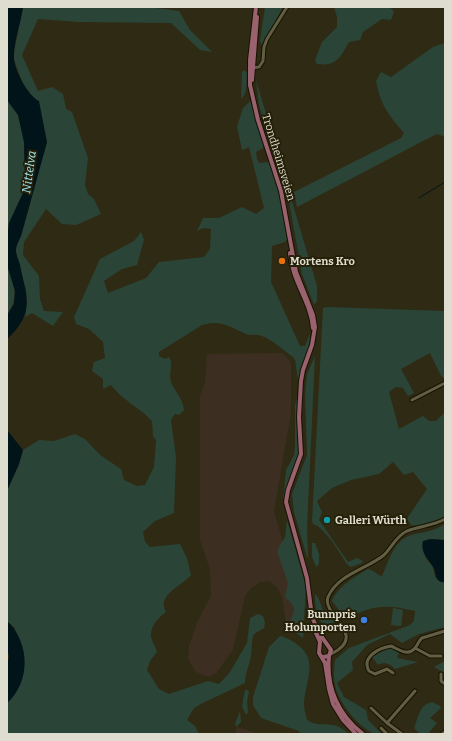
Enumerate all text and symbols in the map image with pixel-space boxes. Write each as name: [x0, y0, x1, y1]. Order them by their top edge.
street label: Trondheimsveien: [259, 112, 298, 202]
water label: Nittelva: [19, 150, 39, 194]
place label: Mortens Kro: [290, 255, 355, 268]
marker: Mortens Kro: [277, 256, 287, 266]
place label: Galleri Würth: [335, 514, 407, 527]
marker: Galleri Würth: [322, 515, 332, 525]
place label: Bunnpris Holumporten: [285, 608, 357, 634]
marker: Bunnpris Holumporten: [359, 615, 369, 625]

